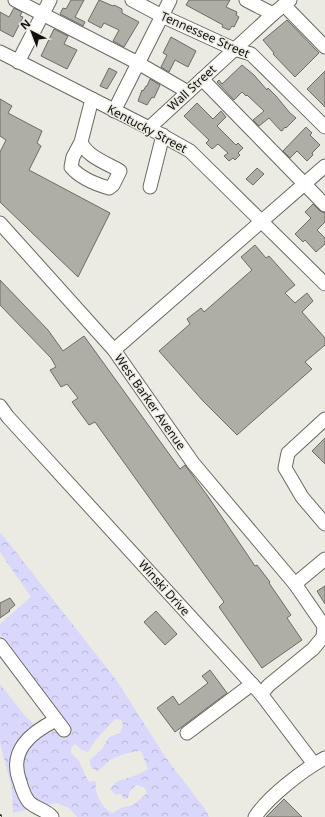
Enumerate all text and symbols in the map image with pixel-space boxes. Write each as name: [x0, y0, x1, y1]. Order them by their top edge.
street label: Tennessee Street: [158, 7, 253, 62]
north arrow: [12, 12, 52, 52]
text: N: [17, 16, 33, 33]
street label: Wall Street: [164, 60, 220, 114]
street label: Kentucky Street: [104, 100, 191, 157]
street label: West Barker Avenue: [111, 350, 190, 453]
street label: Winski Drive: [135, 556, 194, 619]

